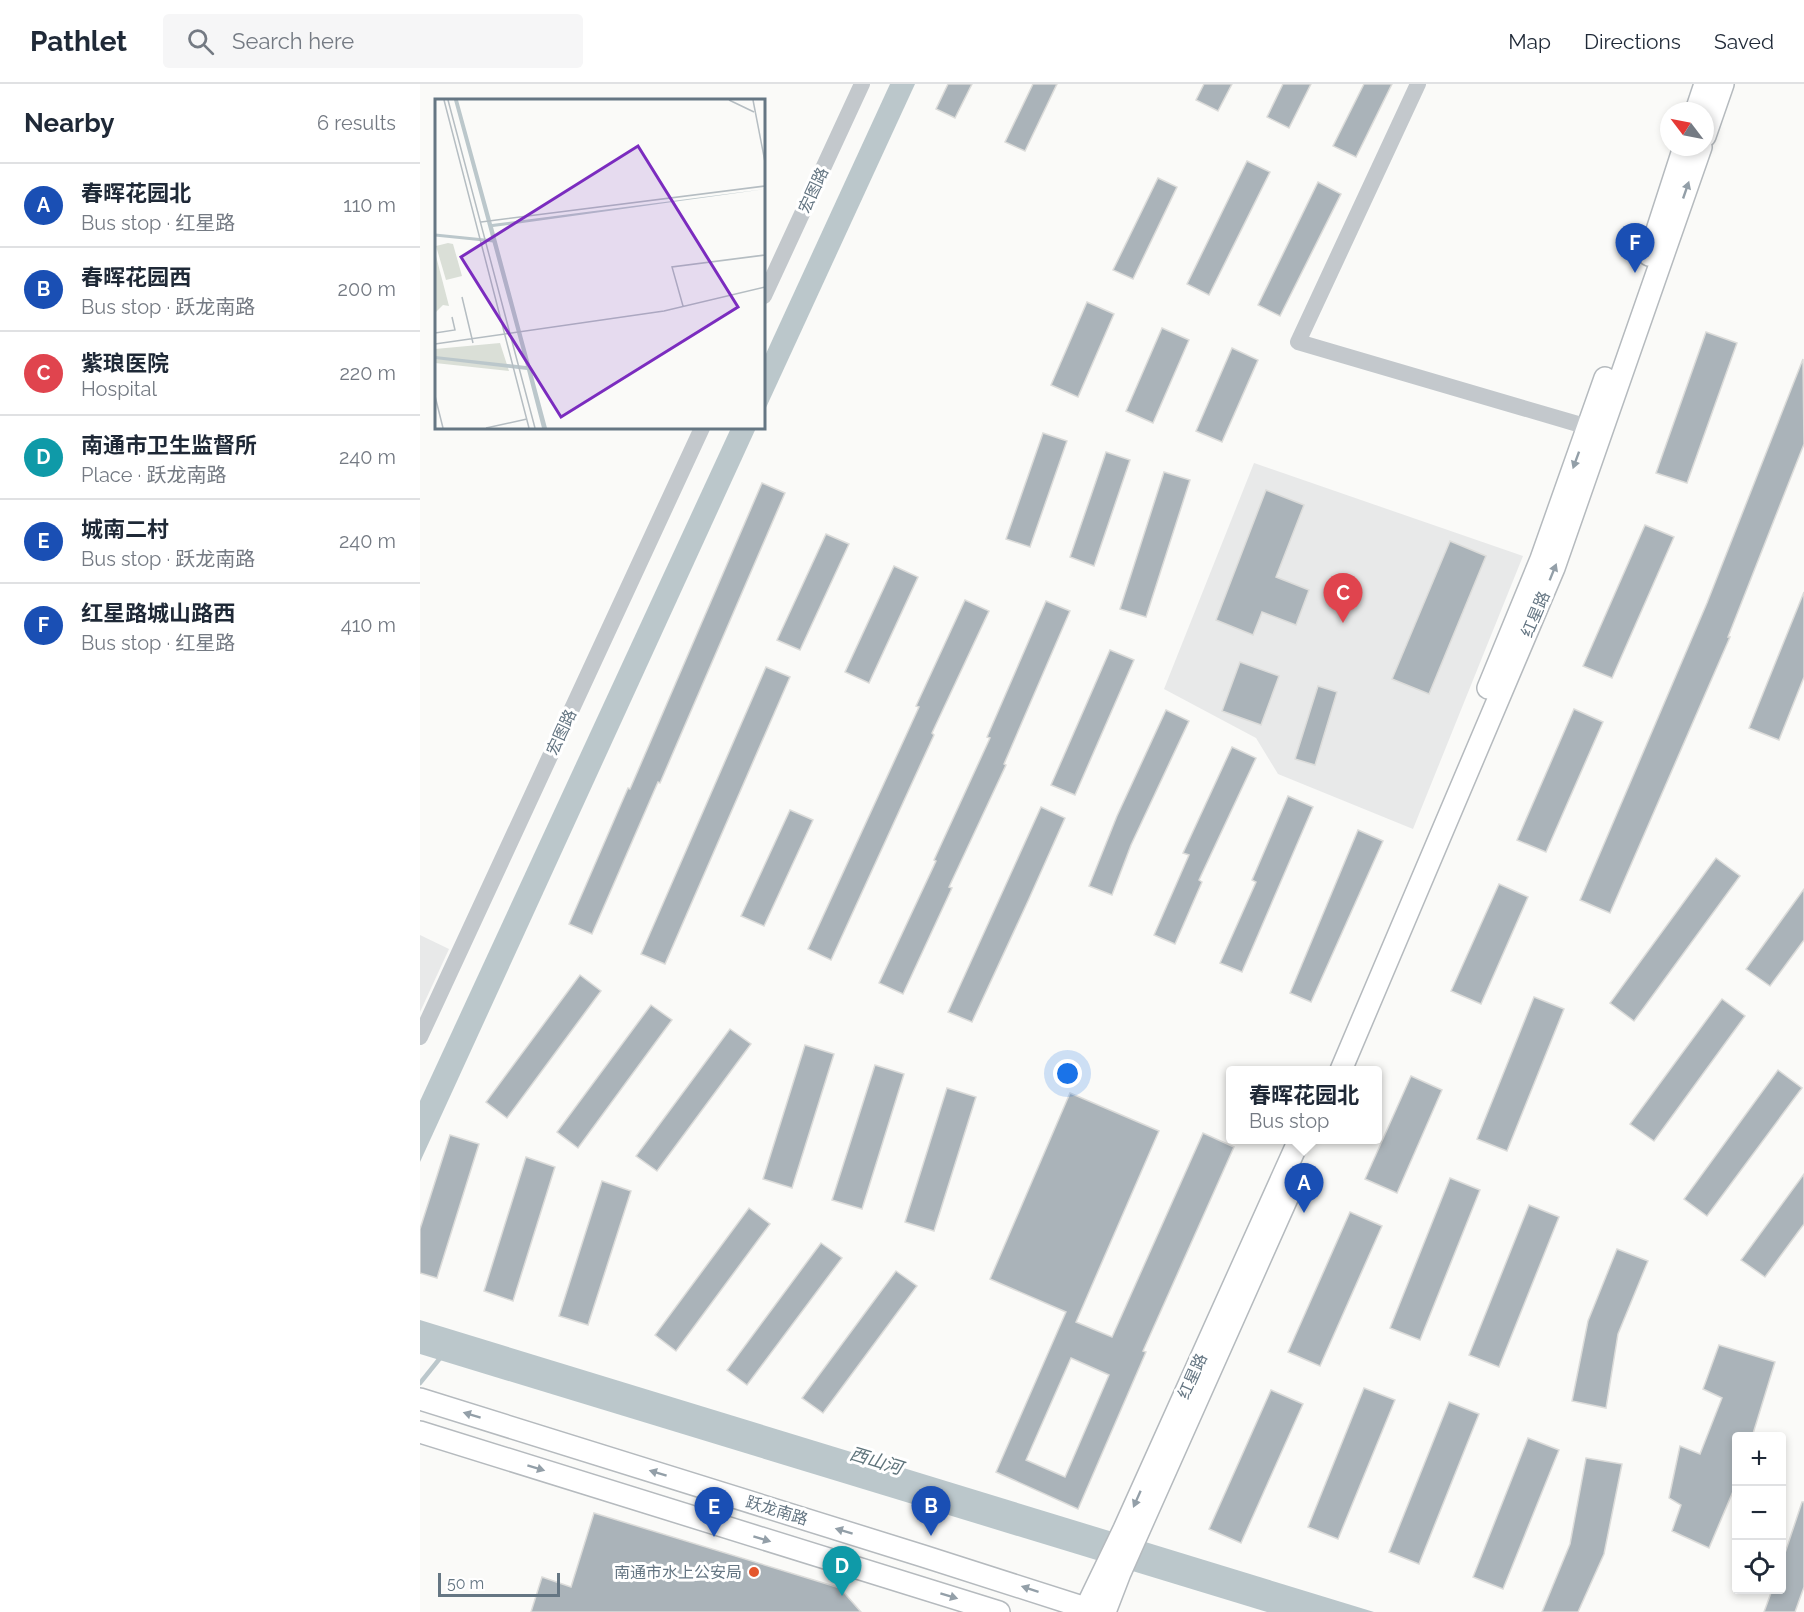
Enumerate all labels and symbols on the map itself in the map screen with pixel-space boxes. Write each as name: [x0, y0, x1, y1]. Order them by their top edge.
inset map: [435, 99, 765, 429]
north arrow: [1660, 102, 1714, 156]
street label: 宏图路: [795, 164, 832, 216]
one-way arrow: [1682, 181, 1692, 199]
pin: F: [1616, 224, 1654, 273]
one-way arrow: [1571, 451, 1581, 469]
one-way arrow: [1549, 563, 1558, 581]
pin: C: [1324, 574, 1362, 623]
street label: 红星路: [1517, 588, 1554, 640]
street label: 宏图路: [543, 706, 580, 758]
your location: [1053, 1059, 1082, 1088]
pin: A: [1284, 1164, 1324, 1213]
street label: 红星路: [1174, 1350, 1211, 1402]
one-way arrow: [463, 1410, 481, 1419]
water label: 西山河: [847, 1443, 908, 1479]
one-way arrow: [527, 1464, 545, 1473]
one-way arrow: [649, 1468, 667, 1477]
pin: B: [912, 1486, 950, 1536]
pin: E: [694, 1488, 734, 1537]
one-way arrow: [1132, 1491, 1142, 1509]
street label: 跃龙南路: [743, 1492, 810, 1529]
one-way arrow: [835, 1526, 853, 1535]
one-way arrow: [753, 1535, 771, 1544]
pin: D: [822, 1546, 862, 1596]
place label: 南通市水上公安局: [614, 1563, 742, 1582]
marker: 南通市水上公安局: [747, 1565, 761, 1579]
scale bar: [438, 1570, 560, 1598]
one-way arrow: [1021, 1584, 1039, 1594]
one-way arrow: [940, 1592, 958, 1601]

